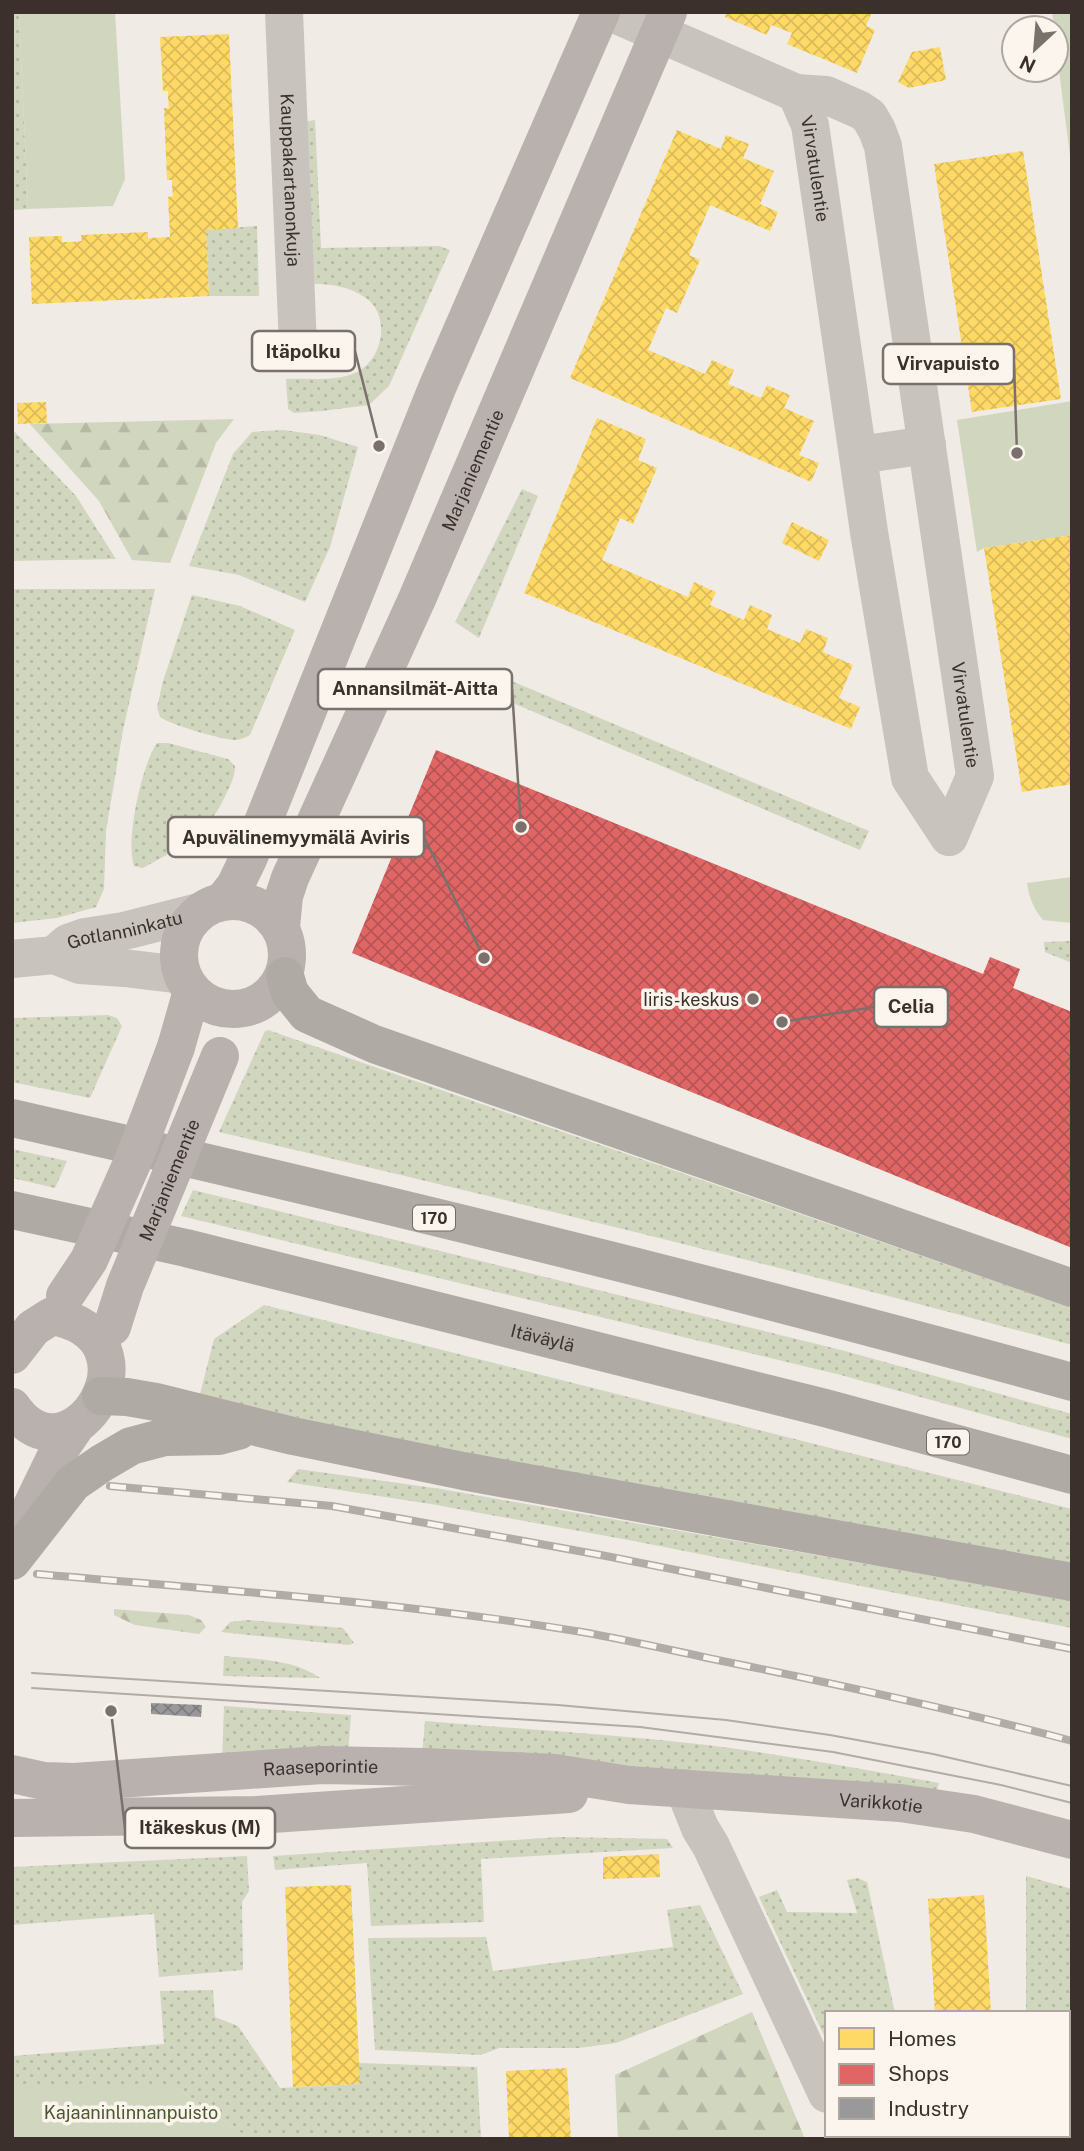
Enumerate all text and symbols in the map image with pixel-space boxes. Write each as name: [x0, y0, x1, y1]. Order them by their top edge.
north arrow: [1000, 14, 1070, 84]
text: N: [1016, 51, 1039, 77]
street label: Kauppakartanonkuja: [277, 93, 305, 267]
street label: Virvatulentie: [797, 112, 834, 223]
callout: Itäpolku: [252, 331, 355, 371]
text: Itäpolku: [265, 340, 341, 362]
callout: Virvapuisto: [883, 344, 1014, 384]
text: Virvapuisto: [896, 352, 1000, 374]
street label: Marjaniementie: [437, 406, 507, 534]
street label: Virvatulentie: [948, 660, 984, 769]
callout: Annansilmät-Aitta: [318, 669, 512, 709]
text: Annansilmät-Aitta: [332, 677, 498, 699]
callout: Apuvälinemyymälä Aviris: [168, 817, 424, 857]
text: Apuvälinemyymälä Aviris: [182, 826, 410, 848]
street label: Gotlanninkatu: [64, 906, 185, 953]
callout: Celia: [874, 987, 948, 1027]
place label: Iiris-keskus: [643, 989, 739, 1010]
marker: Iiris-keskus: [745, 991, 761, 1007]
text: Celia: [888, 995, 934, 1017]
street label: Marjaniementie: [134, 1116, 203, 1244]
road number: 170: [413, 1206, 455, 1230]
street label: Itäväylä: [509, 1319, 577, 1355]
road number: 170: [927, 1430, 969, 1454]
street label: Raaseporintie: [262, 1754, 379, 1780]
street label: Varikkotie: [838, 1788, 924, 1817]
callout: Itäkeskus (M): [125, 1808, 275, 1848]
text: Itäkeskus (M): [139, 1816, 261, 1838]
legend: [825, 2011, 1070, 2137]
text: Homes: [888, 2026, 956, 2051]
text: Shops: [888, 2061, 949, 2086]
text: Industry: [888, 2096, 969, 2121]
park label: Kajaaninlinnanpuisto: [44, 2102, 218, 2123]

